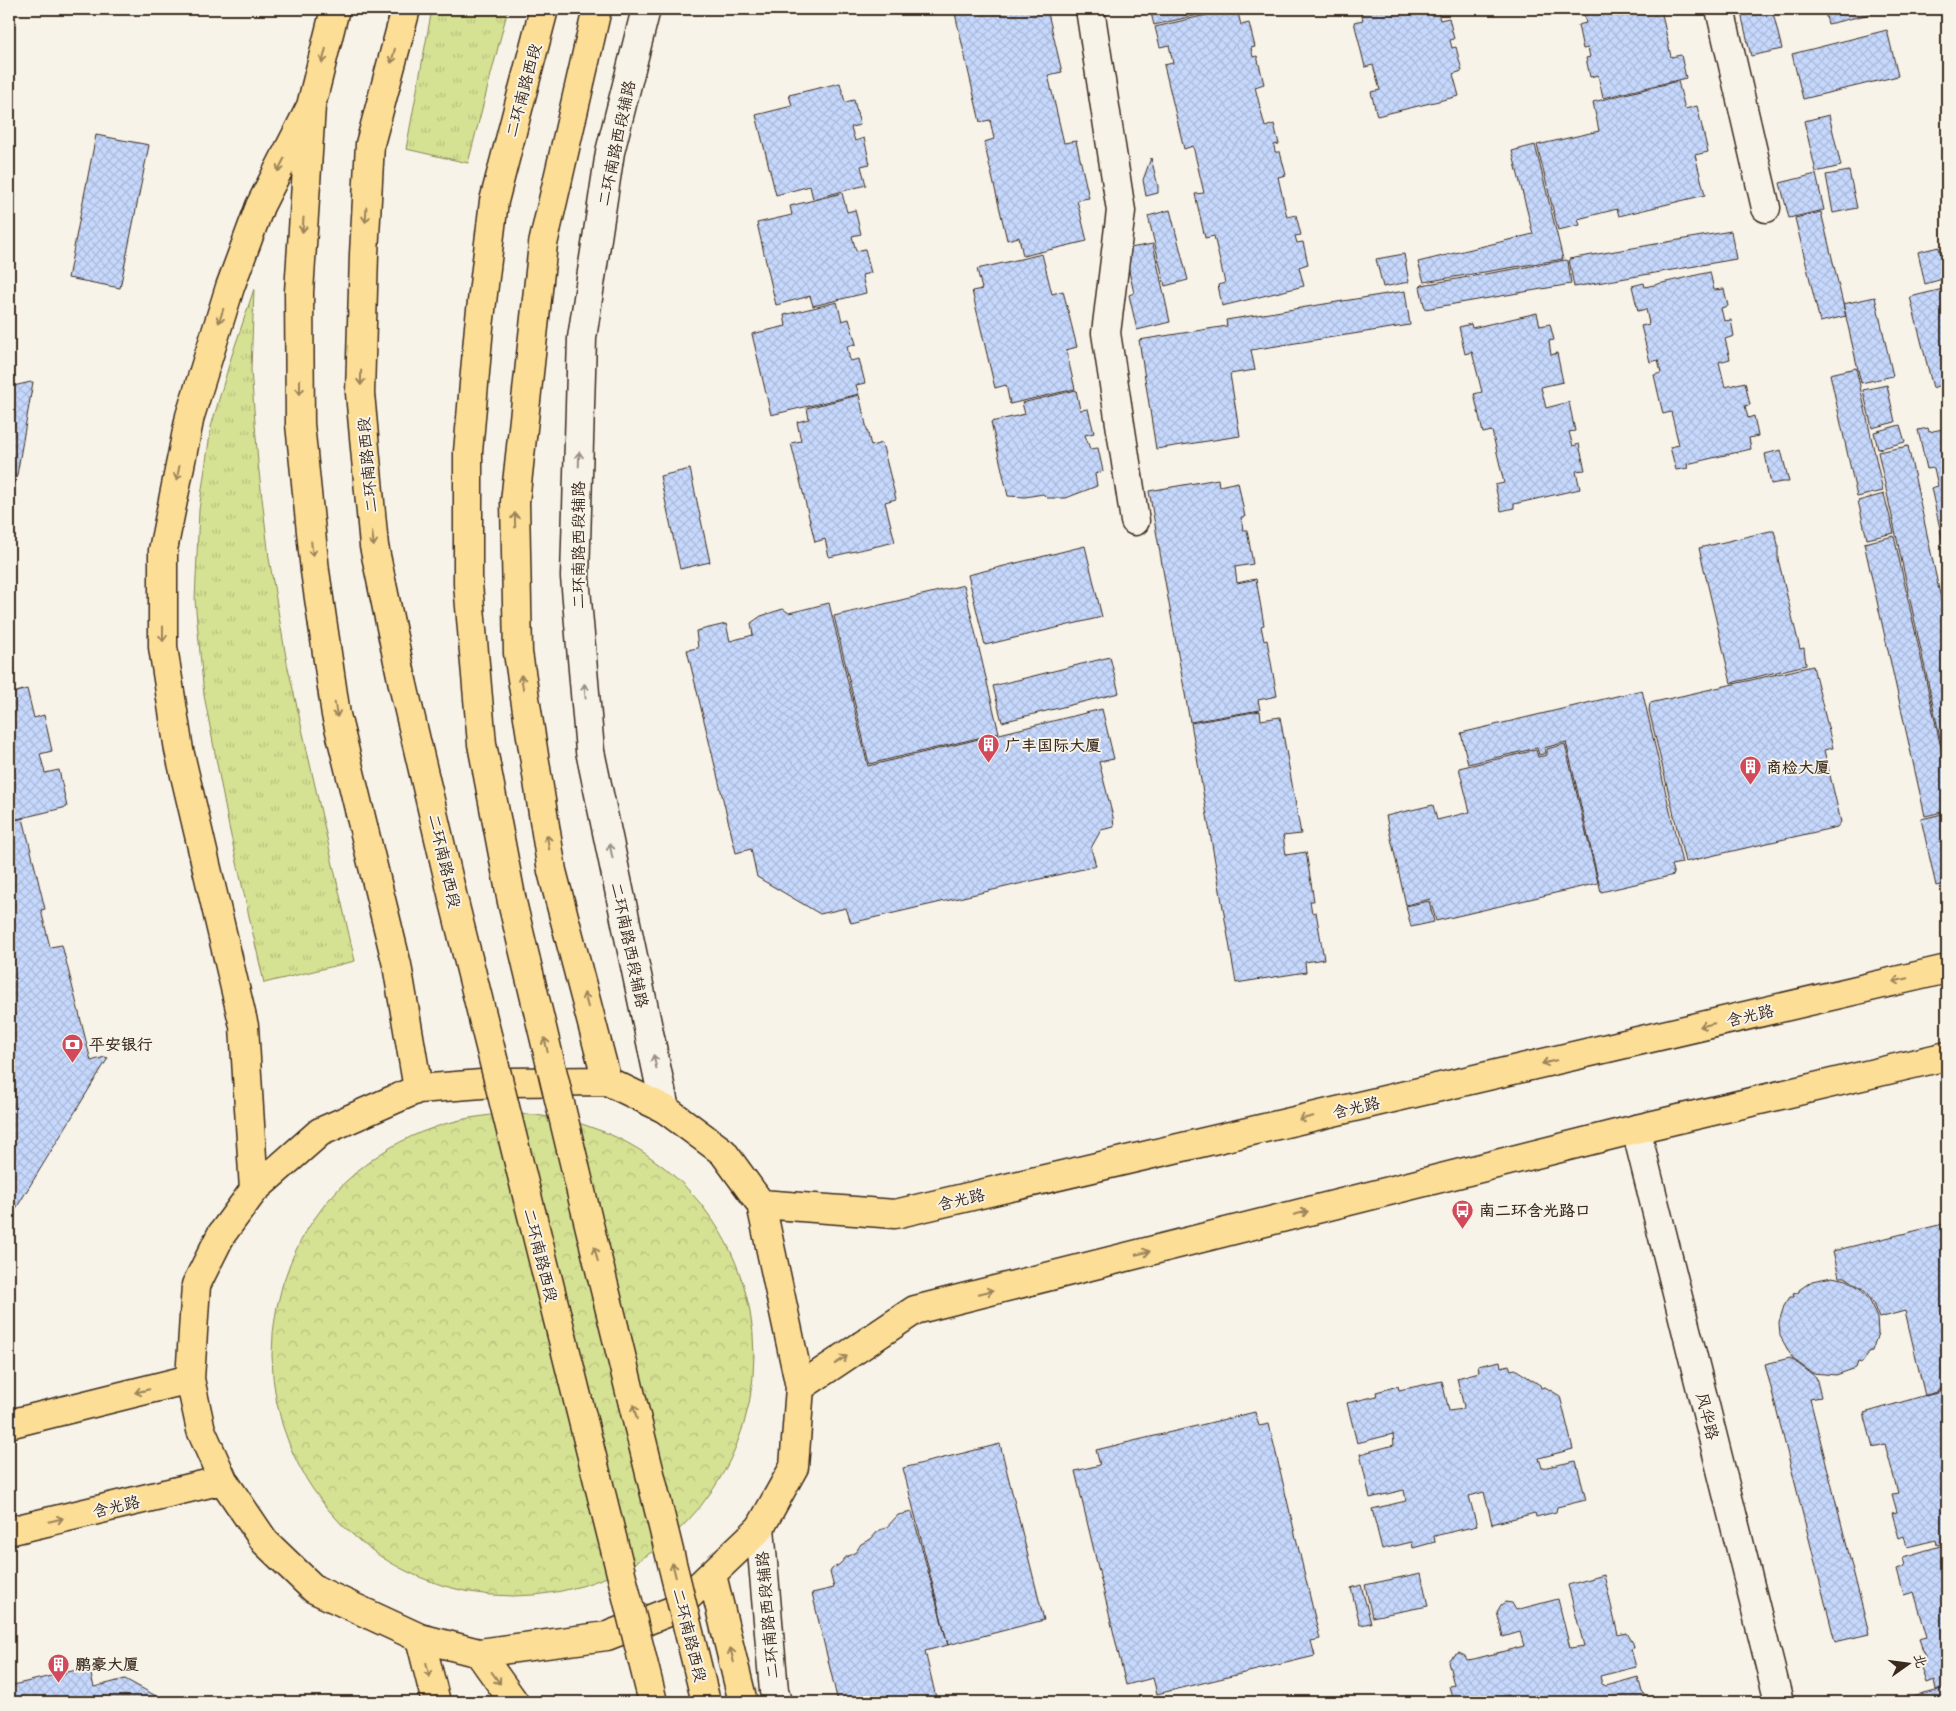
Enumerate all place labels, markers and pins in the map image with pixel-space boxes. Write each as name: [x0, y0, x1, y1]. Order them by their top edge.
building icon: 广丰国际大厦: [977, 733, 1001, 764]
place label: 广丰国际大厦: [1005, 737, 1101, 755]
building icon: 商检大厦: [1738, 755, 1762, 786]
place label: 商检大厦: [1766, 759, 1830, 777]
bank icon: 平安银行: [61, 1032, 85, 1063]
place label: 平安银行: [89, 1036, 153, 1054]
bus stop icon: 南二环含光路口: [1451, 1198, 1475, 1229]
place label: 南二环含光路口: [1479, 1202, 1591, 1220]
building icon: 鹏豪大厦: [47, 1652, 71, 1683]
place label: 鹏豪大厦: [75, 1656, 139, 1674]

